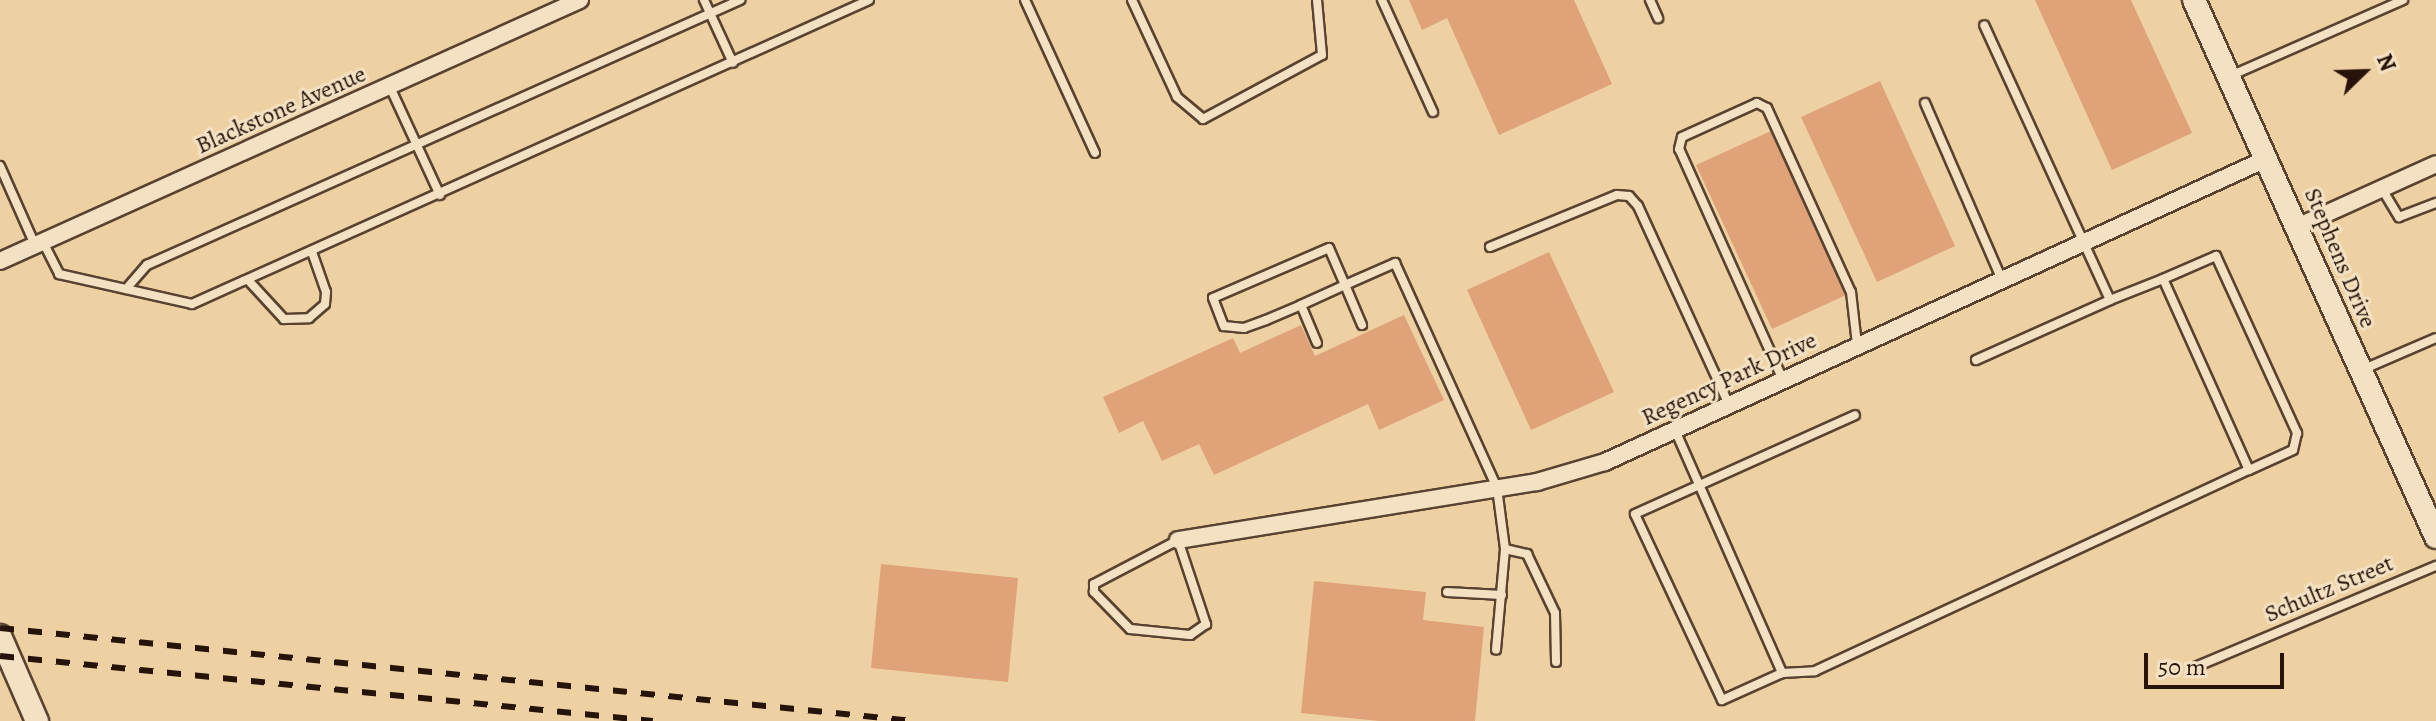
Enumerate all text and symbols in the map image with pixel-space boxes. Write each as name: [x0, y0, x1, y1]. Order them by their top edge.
north arrow: [2324, 32, 2404, 112]
text: N: [2369, 49, 2403, 76]
street label: Blackstone Avenue: [191, 60, 371, 160]
street label: Stephens Drive: [2298, 184, 2382, 332]
street label: Regency Park Drive: [1637, 326, 1821, 432]
street label: Schultz Street: [2260, 549, 2398, 629]
scale bar: [2148, 637, 2288, 687]
text: 50 m: [2158, 651, 2206, 683]

